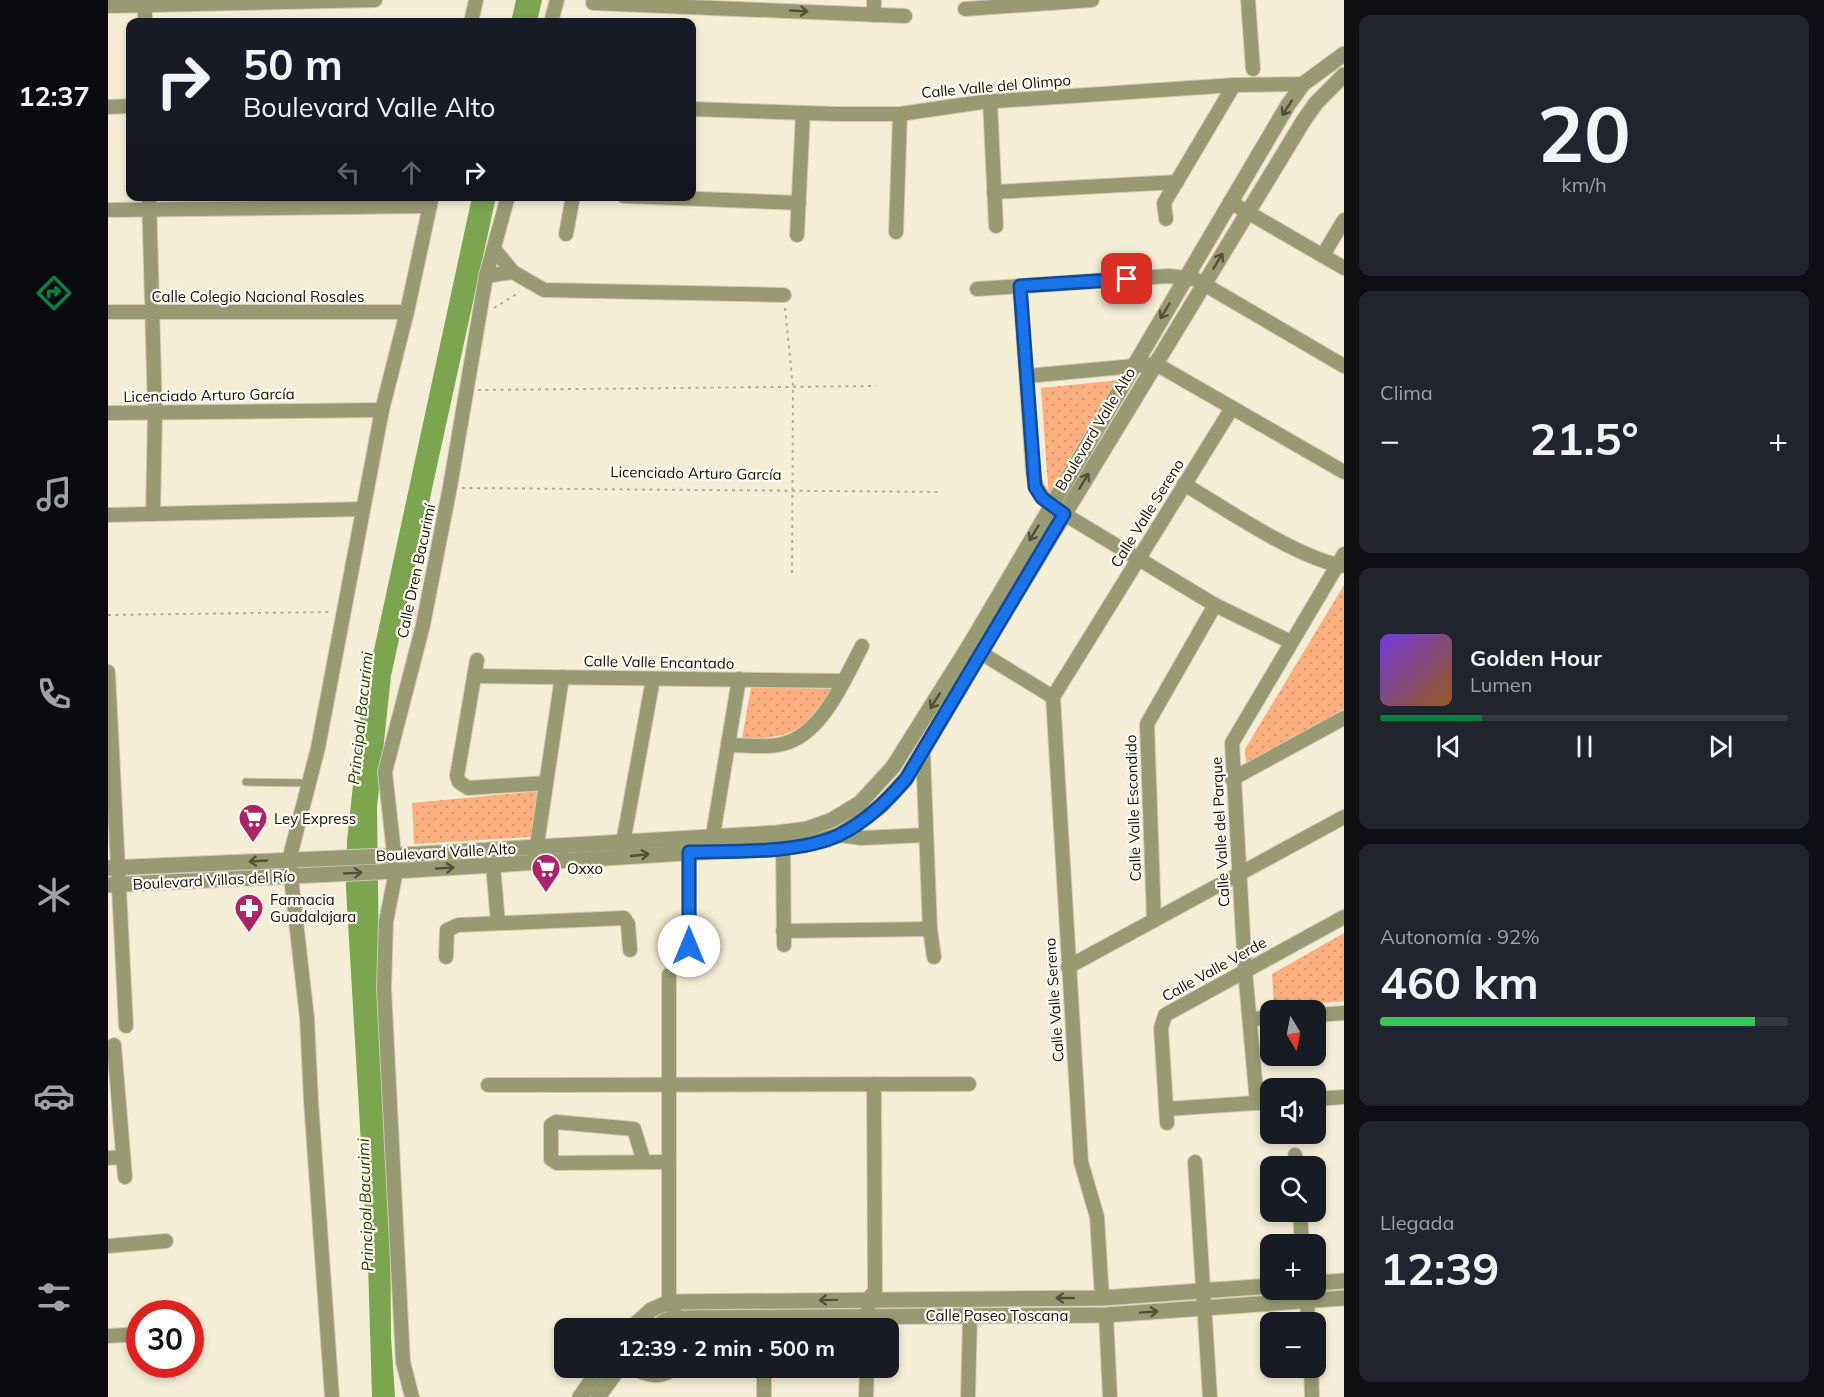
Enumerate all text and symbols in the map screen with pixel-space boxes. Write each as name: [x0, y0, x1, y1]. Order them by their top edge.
one-way arrow: [789, 6, 809, 17]
text: 50 m: [243, 38, 343, 91]
icon: right: [144, 42, 222, 120]
street label: Calle Valle del Olimpo: [920, 70, 1072, 102]
text: 12:37: [18, 79, 90, 113]
text: 20: [1537, 84, 1631, 182]
text: Boulevard Valle Alto: [243, 90, 496, 124]
one-way arrow: [1280, 99, 1293, 116]
icon: left: [332, 156, 365, 189]
icon: ahead: [395, 156, 428, 189]
icon: right: [458, 156, 491, 189]
text: km/h: [1561, 172, 1607, 197]
pin: [1101, 253, 1152, 304]
one-way arrow: [1213, 253, 1225, 270]
icon: arrive: [1110, 262, 1143, 295]
icon: directions: [33, 272, 75, 314]
street label: Calle Colegio Nacional Rosales: [152, 287, 364, 306]
one-way arrow: [1159, 302, 1171, 319]
street label: Boulevard Valle Alto: [1051, 364, 1139, 494]
text: Clima: [1380, 380, 1433, 405]
street label: Licenciado Arturo García: [123, 384, 295, 406]
text: 21.5°: [1529, 410, 1639, 466]
text: −: [1380, 419, 1400, 460]
text: +: [1768, 419, 1788, 460]
street label: Calle Valle Sereno: [1106, 455, 1188, 571]
street label: Licenciado Arturo García: [610, 462, 782, 484]
icon: music: [33, 473, 75, 515]
one-way arrow: [1079, 473, 1091, 490]
street label: Calle Dren Bacurimí: [392, 501, 440, 640]
one-way arrow: [1028, 524, 1040, 541]
text: Golden Hour: [1470, 644, 1602, 672]
water label: Principal Bacurimi: [343, 650, 377, 785]
street label: Calle Valle Encantado: [584, 651, 734, 673]
text: Lumen: [1470, 672, 1532, 697]
icon: phone: [33, 673, 75, 715]
one-way arrow: [928, 692, 940, 709]
icon: previous: [1432, 730, 1465, 763]
icon: pause: [1568, 730, 1601, 763]
icon: next: [1704, 730, 1737, 763]
street label: Calle Valle Escondido: [1121, 734, 1145, 882]
street label: Calle Valle del Parque: [1207, 756, 1233, 908]
supermarket icon: Ley Express: [237, 802, 269, 844]
place label: Ley Express: [274, 809, 356, 828]
street label: Boulevard Valle Alto: [375, 839, 517, 865]
one-way arrow: [630, 850, 649, 861]
supermarket icon: Oxxo: [530, 852, 562, 894]
one-way arrow: [249, 855, 269, 867]
place label: Oxxo: [567, 859, 603, 878]
one-way arrow: [435, 862, 455, 873]
street label: Boulevard Villas del Río: [132, 866, 296, 894]
one-way arrow: [343, 867, 363, 878]
icon: climate: [33, 874, 75, 916]
place label: Farmacia Guadalajara: [270, 890, 356, 926]
pharmacy icon: Farmacia Guadalajara: [233, 892, 265, 934]
position arrow: [657, 914, 721, 978]
text: Autonomía · 92%: [1380, 924, 1540, 949]
street label: Calle Valle Verde: [1159, 932, 1269, 1006]
street label: Calle Valle Sereno: [1040, 937, 1068, 1063]
text: 460 km: [1380, 954, 1539, 1010]
north arrow: [1260, 1000, 1326, 1066]
map controls: [1260, 1000, 1326, 1378]
icon: car: [33, 1075, 75, 1117]
button: sound: [1260, 1078, 1326, 1144]
water label: Principal Bacurimi: [353, 1138, 377, 1272]
button: search: [1260, 1156, 1326, 1222]
text: Llegada: [1380, 1210, 1455, 1235]
button: +: [1260, 1234, 1326, 1300]
text: 12:39: [1380, 1240, 1499, 1296]
icon: filters: [33, 1276, 75, 1318]
one-way arrow: [1056, 1292, 1076, 1304]
one-way arrow: [819, 1294, 839, 1306]
speed limit sign: 30: [126, 1300, 204, 1378]
street label: Calle Paseo Toscana: [926, 1306, 1068, 1325]
one-way arrow: [1138, 1306, 1158, 1317]
button: −: [1260, 1312, 1326, 1378]
text: 12:39 · 2 min · 500 m: [618, 1334, 835, 1362]

